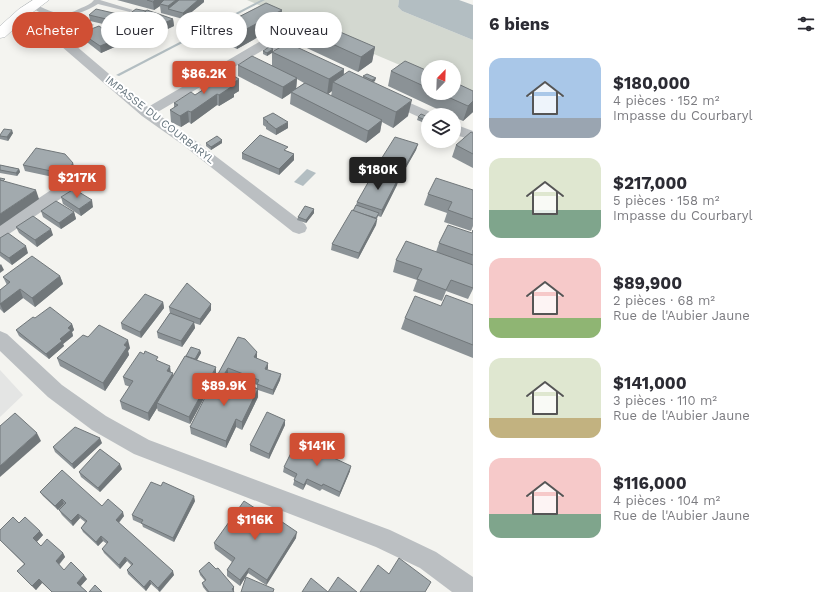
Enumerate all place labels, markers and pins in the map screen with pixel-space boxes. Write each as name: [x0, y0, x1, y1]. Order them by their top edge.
pin: $86.2K: [171, 61, 237, 95]
pin: $180K: [350, 157, 406, 191]
pin: $217K: [49, 165, 105, 199]
pin: $89.9K: [191, 373, 257, 407]
pin: $141K: [289, 433, 345, 467]
pin: $116K: [227, 507, 283, 541]

